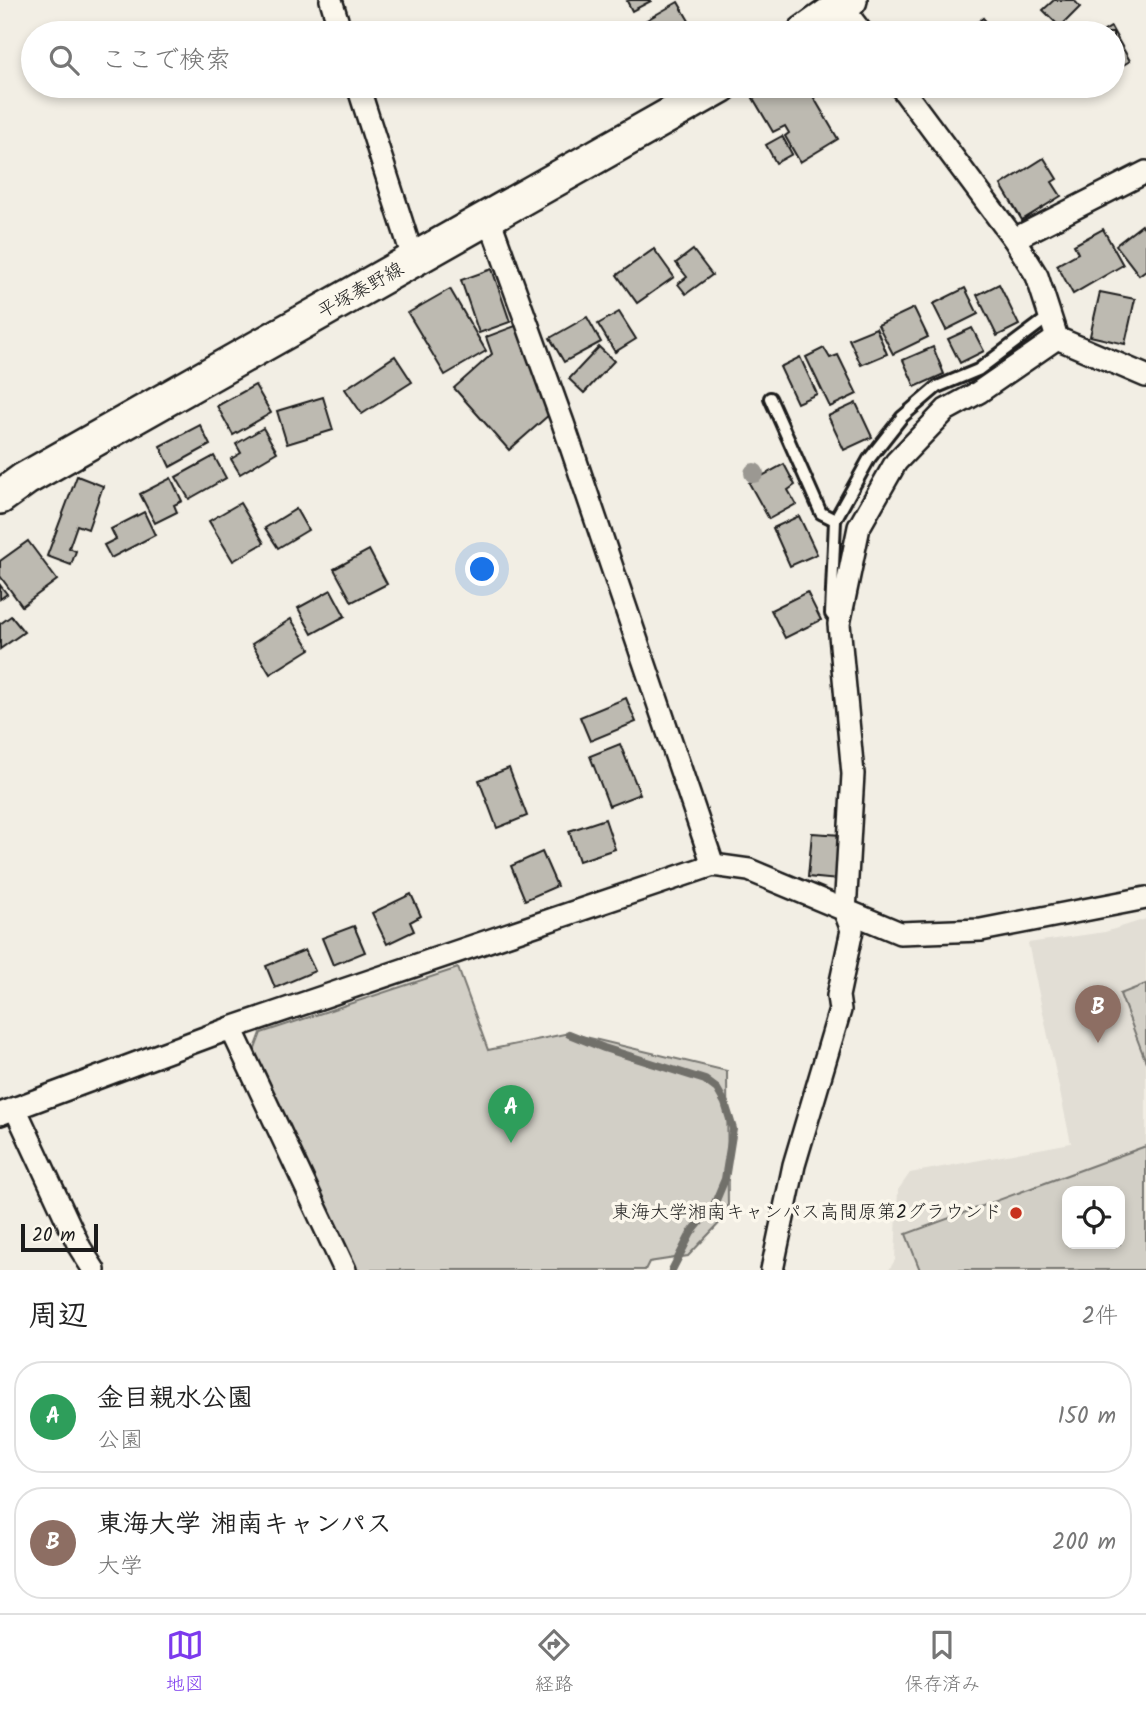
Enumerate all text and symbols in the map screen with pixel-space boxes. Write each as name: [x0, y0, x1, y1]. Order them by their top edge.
search box: [21, 21, 1125, 98]
text: ここで検索: [101, 40, 231, 82]
icon: search: [45, 41, 83, 79]
street label: 平塚秦野線: [312, 255, 410, 327]
your location: [465, 552, 499, 586]
pin: B: [1075, 985, 1121, 1043]
pin: A: [488, 1085, 534, 1143]
map controls: [1062, 1186, 1125, 1249]
button: locate: [1062, 1186, 1125, 1249]
place label: 東海大学湘南キャンパス高間原第2グラウンド: [612, 1198, 1002, 1228]
marker: 東海大学湘南キャンパス高間原第2グラウンド: [1008, 1205, 1024, 1221]
scale bar: [21, 1221, 98, 1253]
text: 20 m: [32, 1221, 75, 1251]
text: 周辺: [28, 1293, 88, 1341]
text: 2件: [1082, 1299, 1118, 1335]
text: 金目親水公園: [97, 1378, 253, 1420]
text: A: [46, 1399, 60, 1435]
text: 150 m: [1057, 1399, 1116, 1435]
text: 公園: [97, 1423, 143, 1459]
text: 東海大学 湘南キャンパス: [97, 1504, 392, 1546]
text: B: [46, 1525, 60, 1561]
text: 200 m: [1052, 1525, 1116, 1561]
text: 大学: [97, 1549, 143, 1585]
tab: 地図: [166, 1626, 204, 1700]
tab: 経路: [535, 1626, 573, 1700]
tab: 保存済み: [904, 1626, 980, 1700]

